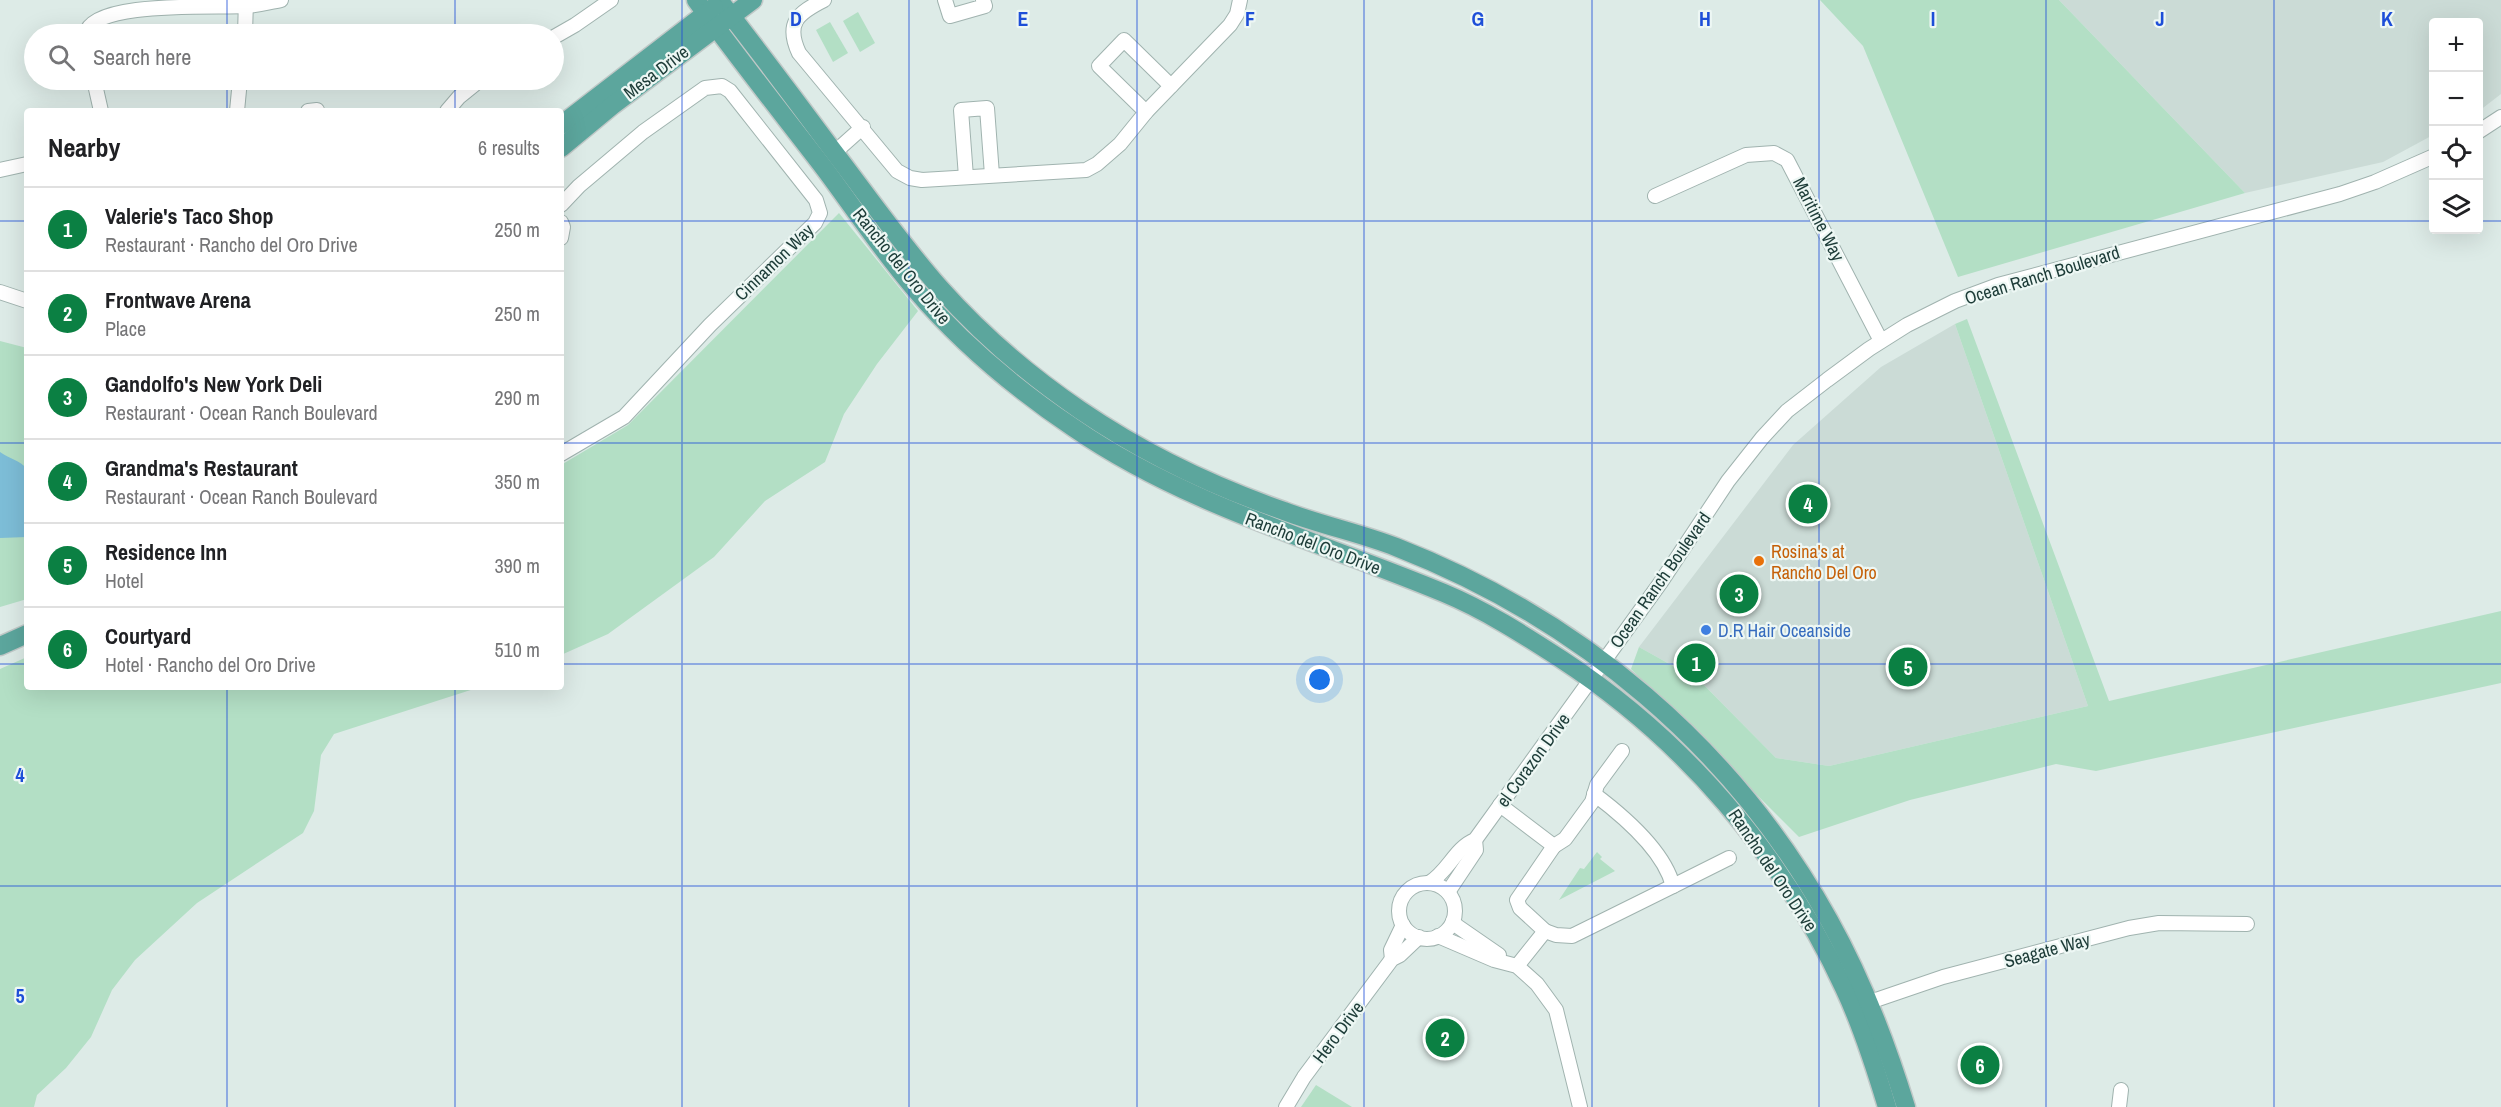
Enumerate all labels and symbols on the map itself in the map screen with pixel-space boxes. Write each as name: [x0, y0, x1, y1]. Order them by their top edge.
text: D: [790, 5, 802, 32]
text: E: [1018, 5, 1029, 32]
text: F: [1245, 5, 1255, 32]
text: G: [1472, 5, 1484, 32]
text: H: [1699, 5, 1711, 32]
text: I: [1931, 5, 1935, 32]
text: J: [2155, 5, 2165, 32]
text: K: [2381, 5, 2393, 32]
street label: Mesa Drive: [618, 39, 694, 105]
street label: Maritime Way: [1787, 173, 1851, 266]
street label: Rancho del Oro Drive: [847, 203, 957, 329]
street label: Cinnamon Way: [729, 217, 820, 306]
street label: Ocean Ranch Boulevard: [1961, 240, 2123, 310]
pin: 4: [1788, 482, 1828, 526]
street label: Rancho del Oro Drive: [1242, 506, 1384, 580]
street label: Ocean Ranch Boulevard: [1604, 507, 1716, 653]
place label: Rosina's at Rancho Del Oro: [1771, 539, 1877, 585]
marker: Rosina's at Rancho Del Oro: [1752, 554, 1766, 568]
pin: 3: [1720, 572, 1758, 616]
place label: D.R Hair Oceanside: [1718, 618, 1851, 643]
marker: D.R Hair Oceanside: [1699, 623, 1713, 637]
pin: 1: [1676, 640, 1716, 686]
pin: 5: [1888, 644, 1928, 690]
your location: [1305, 665, 1334, 694]
street label: el Corazon Drive: [1490, 708, 1576, 812]
text: 4: [15, 761, 25, 788]
street label: Rancho del Oro Drive: [1723, 804, 1823, 936]
street label: Seagate Way: [2001, 926, 2093, 973]
text: 5: [15, 982, 25, 1009]
street label: Hero Drive: [1307, 996, 1369, 1068]
pin: 2: [1426, 1016, 1464, 1060]
pin: 6: [1960, 1042, 2000, 1088]

